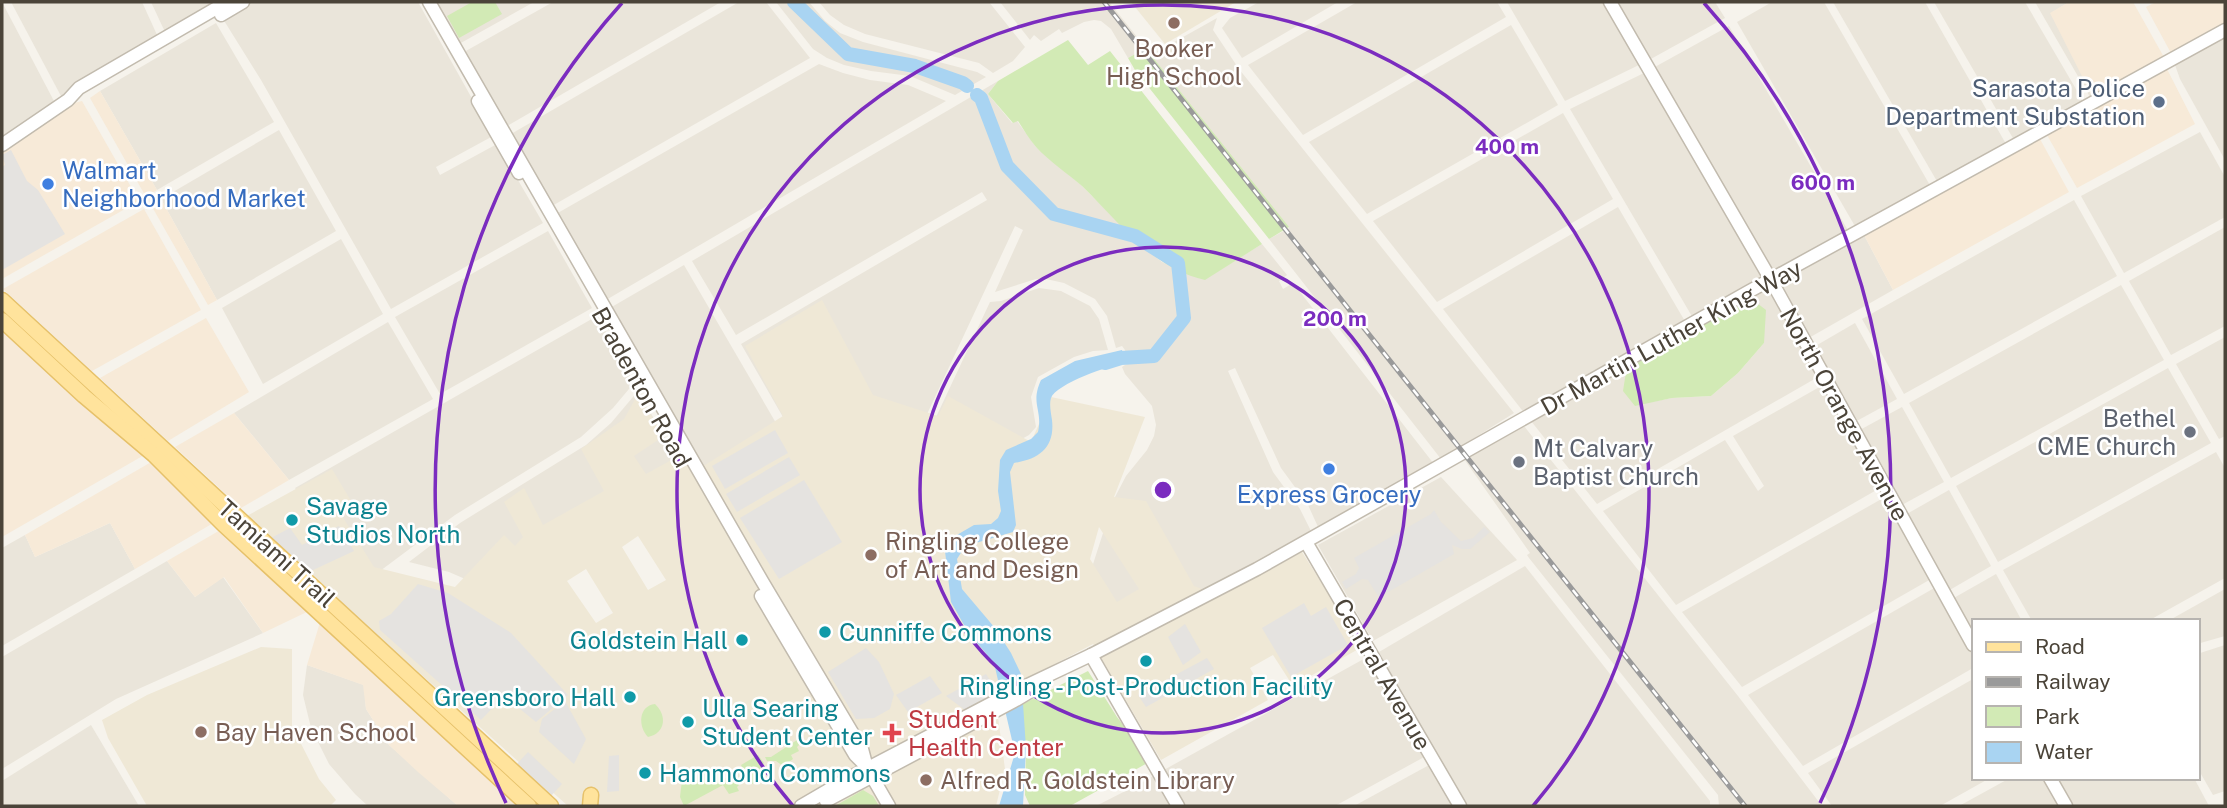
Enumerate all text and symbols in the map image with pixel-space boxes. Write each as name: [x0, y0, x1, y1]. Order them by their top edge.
marker: Booker High School: [1166, 15, 1182, 31]
place label: Booker High School: [1106, 34, 1242, 90]
place label: Sarasota Police Department Substation: [1885, 74, 2145, 130]
marker: Sarasota Police Department Substation: [2151, 94, 2167, 110]
text: 400 m: [1475, 134, 1539, 159]
place label: Walmart Neighborhood Market: [62, 156, 306, 212]
text: 600 m: [1791, 170, 1855, 195]
marker: Walmart Neighborhood Market: [40, 176, 56, 192]
street label: Dr Martin Luther King Way: [1535, 253, 1807, 421]
street label: Bradenton Road: [586, 302, 698, 472]
street label: North Orange Avenue: [1775, 303, 1915, 525]
text: 200 m: [1303, 306, 1367, 331]
place label: Bethel CME Church: [2037, 404, 2176, 460]
marker: Bethel CME Church: [2182, 424, 2198, 440]
place label: Mt Calvary Baptist Church: [1533, 434, 1699, 490]
marker: Mt Calvary Baptist Church: [1511, 454, 1527, 470]
marker: Express Grocery: [1321, 461, 1337, 477]
centre of rings: [1151, 478, 1175, 502]
place label: Express Grocery: [1237, 480, 1421, 508]
place label: Savage Studios North: [306, 492, 460, 548]
street label: Tamiami Trail: [213, 493, 341, 613]
marker: Savage Studios North: [284, 512, 300, 528]
place label: Ringling College of Art and Design: [885, 527, 1079, 583]
marker: Ringling College of Art and Design: [863, 547, 879, 563]
street label: Central Avenue: [1328, 593, 1438, 755]
place label: Cunniffe Commons: [839, 618, 1052, 646]
legend: [1972, 619, 2199, 780]
marker: Cunniffe Commons: [817, 624, 833, 640]
place label: Goldstein Hall: [570, 626, 728, 654]
marker: Goldstein Hall: [734, 632, 750, 648]
text: Road: [2035, 634, 2085, 659]
marker: Ringling - Post-Production Facility: [1138, 653, 1154, 669]
text: Railway: [2035, 669, 2111, 694]
place label: Ringling - Post-Production Facility: [959, 672, 1333, 700]
place label: Greensboro Hall: [434, 683, 616, 711]
marker: Greensboro Hall: [622, 689, 638, 705]
place label: Ulla Searing Student Center: [702, 694, 873, 750]
text: Park: [2035, 704, 2080, 729]
place label: Student Health Center: [908, 705, 1064, 761]
marker: Ulla Searing Student Center: [680, 714, 696, 730]
place label: Bay Haven School: [215, 718, 416, 746]
marker: Student Health Center: [882, 723, 902, 743]
marker: Bay Haven School: [193, 724, 209, 740]
text: Water: [2035, 739, 2093, 764]
place label: Hammond Commons: [659, 759, 891, 787]
marker: Hammond Commons: [637, 765, 653, 781]
place label: Alfred R. Goldstein Library: [940, 766, 1235, 794]
marker: Alfred R. Goldstein Library: [918, 772, 934, 788]

